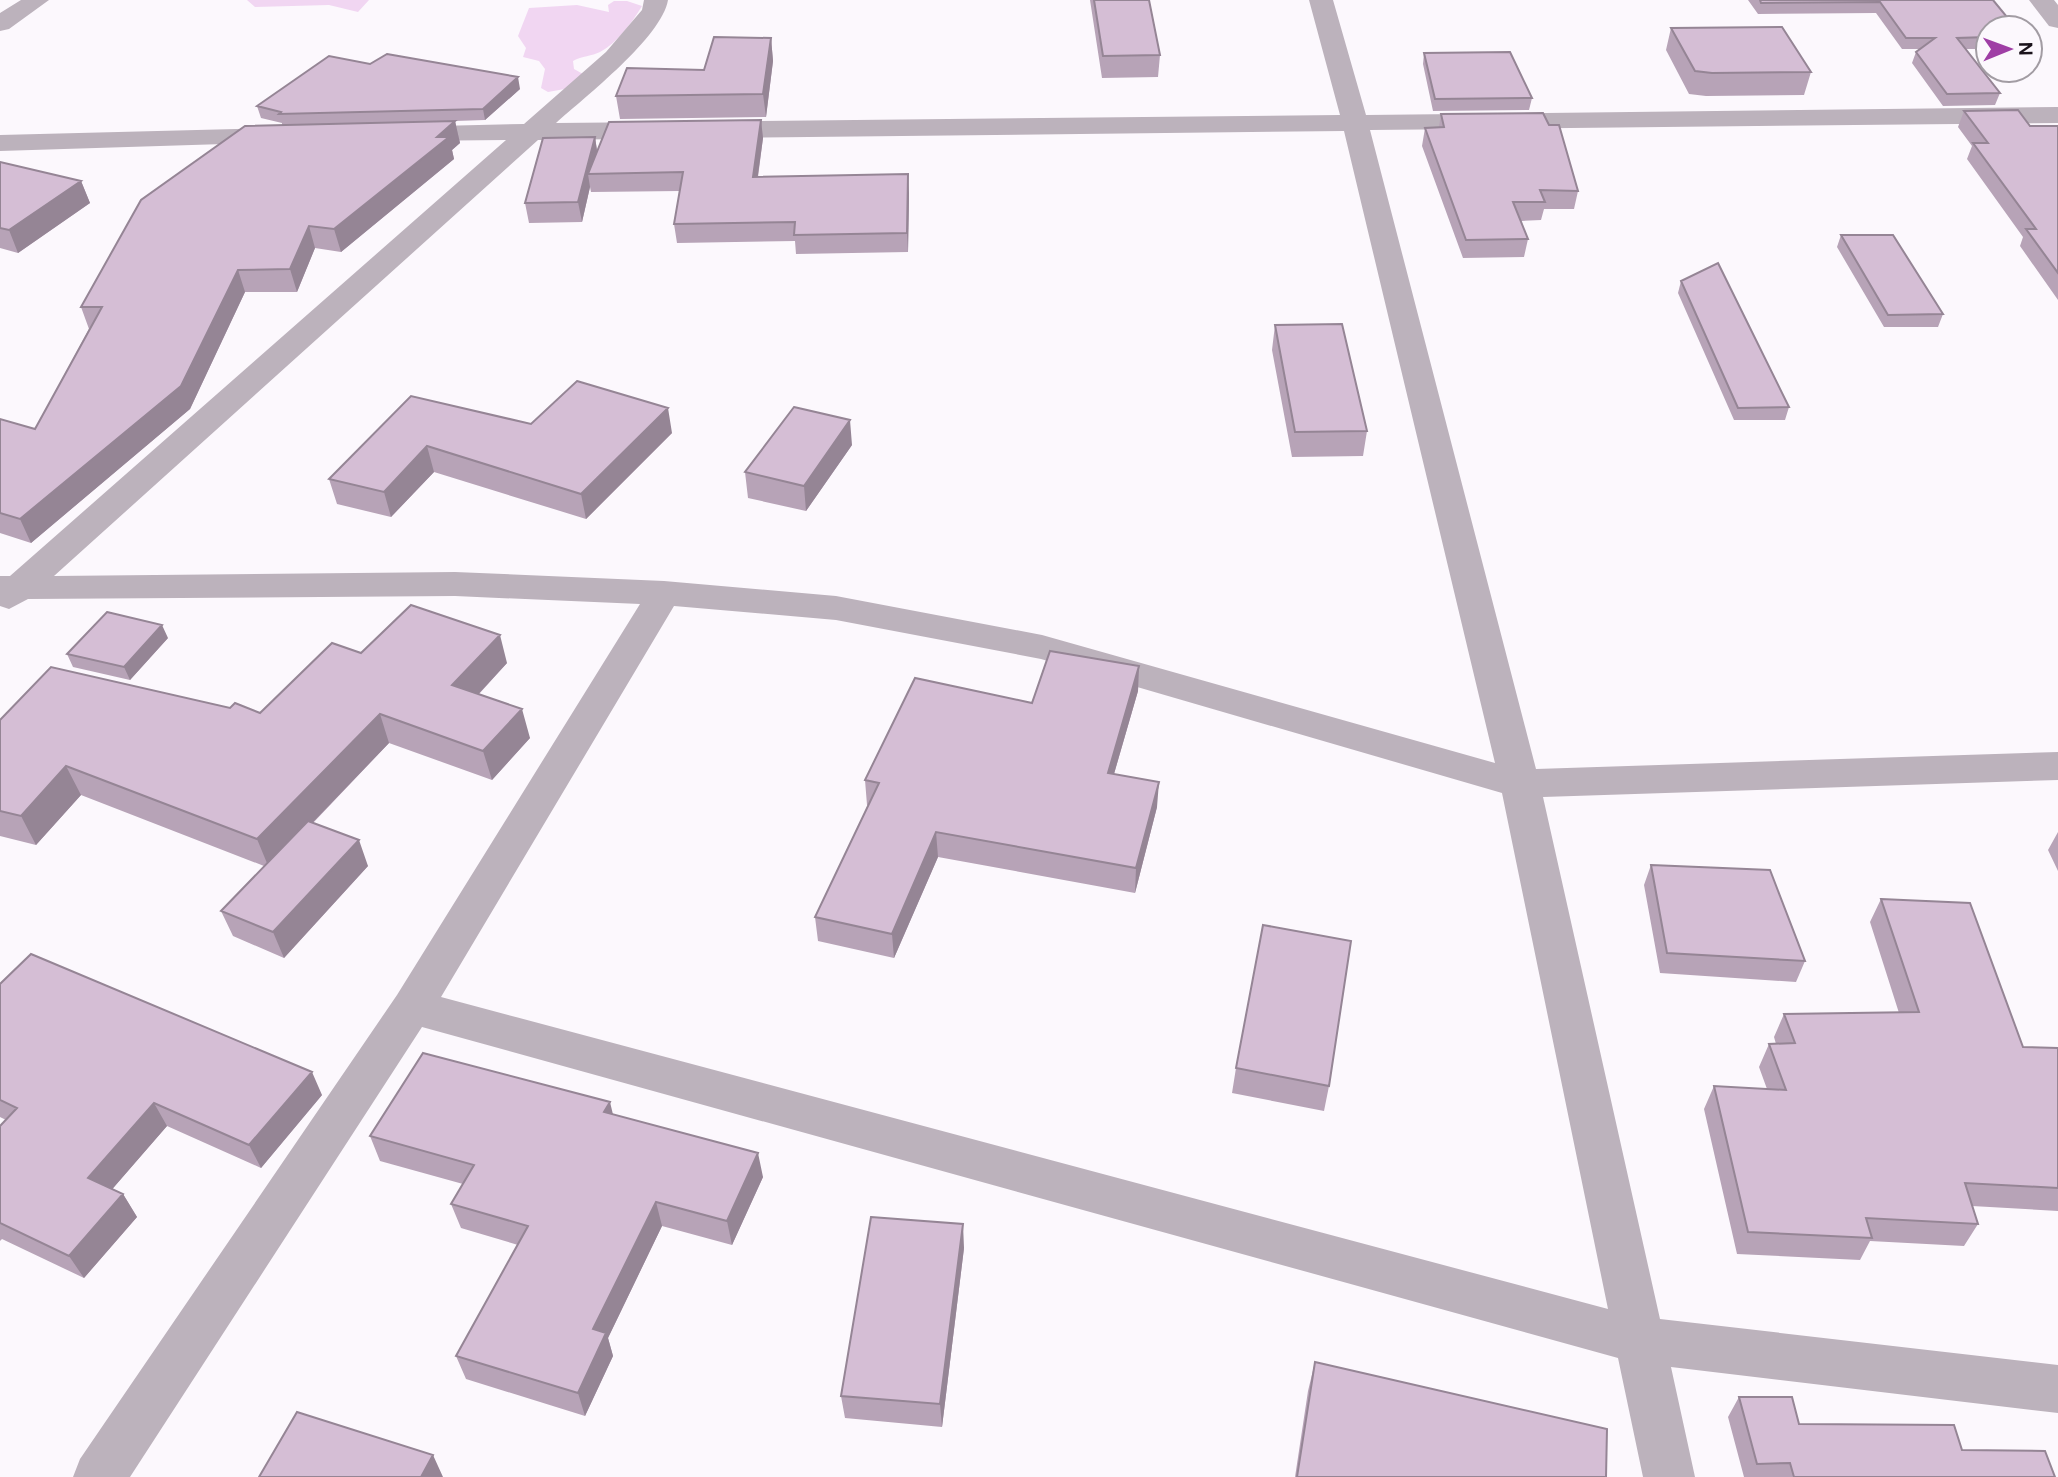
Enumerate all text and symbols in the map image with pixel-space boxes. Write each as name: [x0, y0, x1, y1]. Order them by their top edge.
north arrow: [1974, 14, 2044, 84]
text: N: [2013, 42, 2038, 56]

